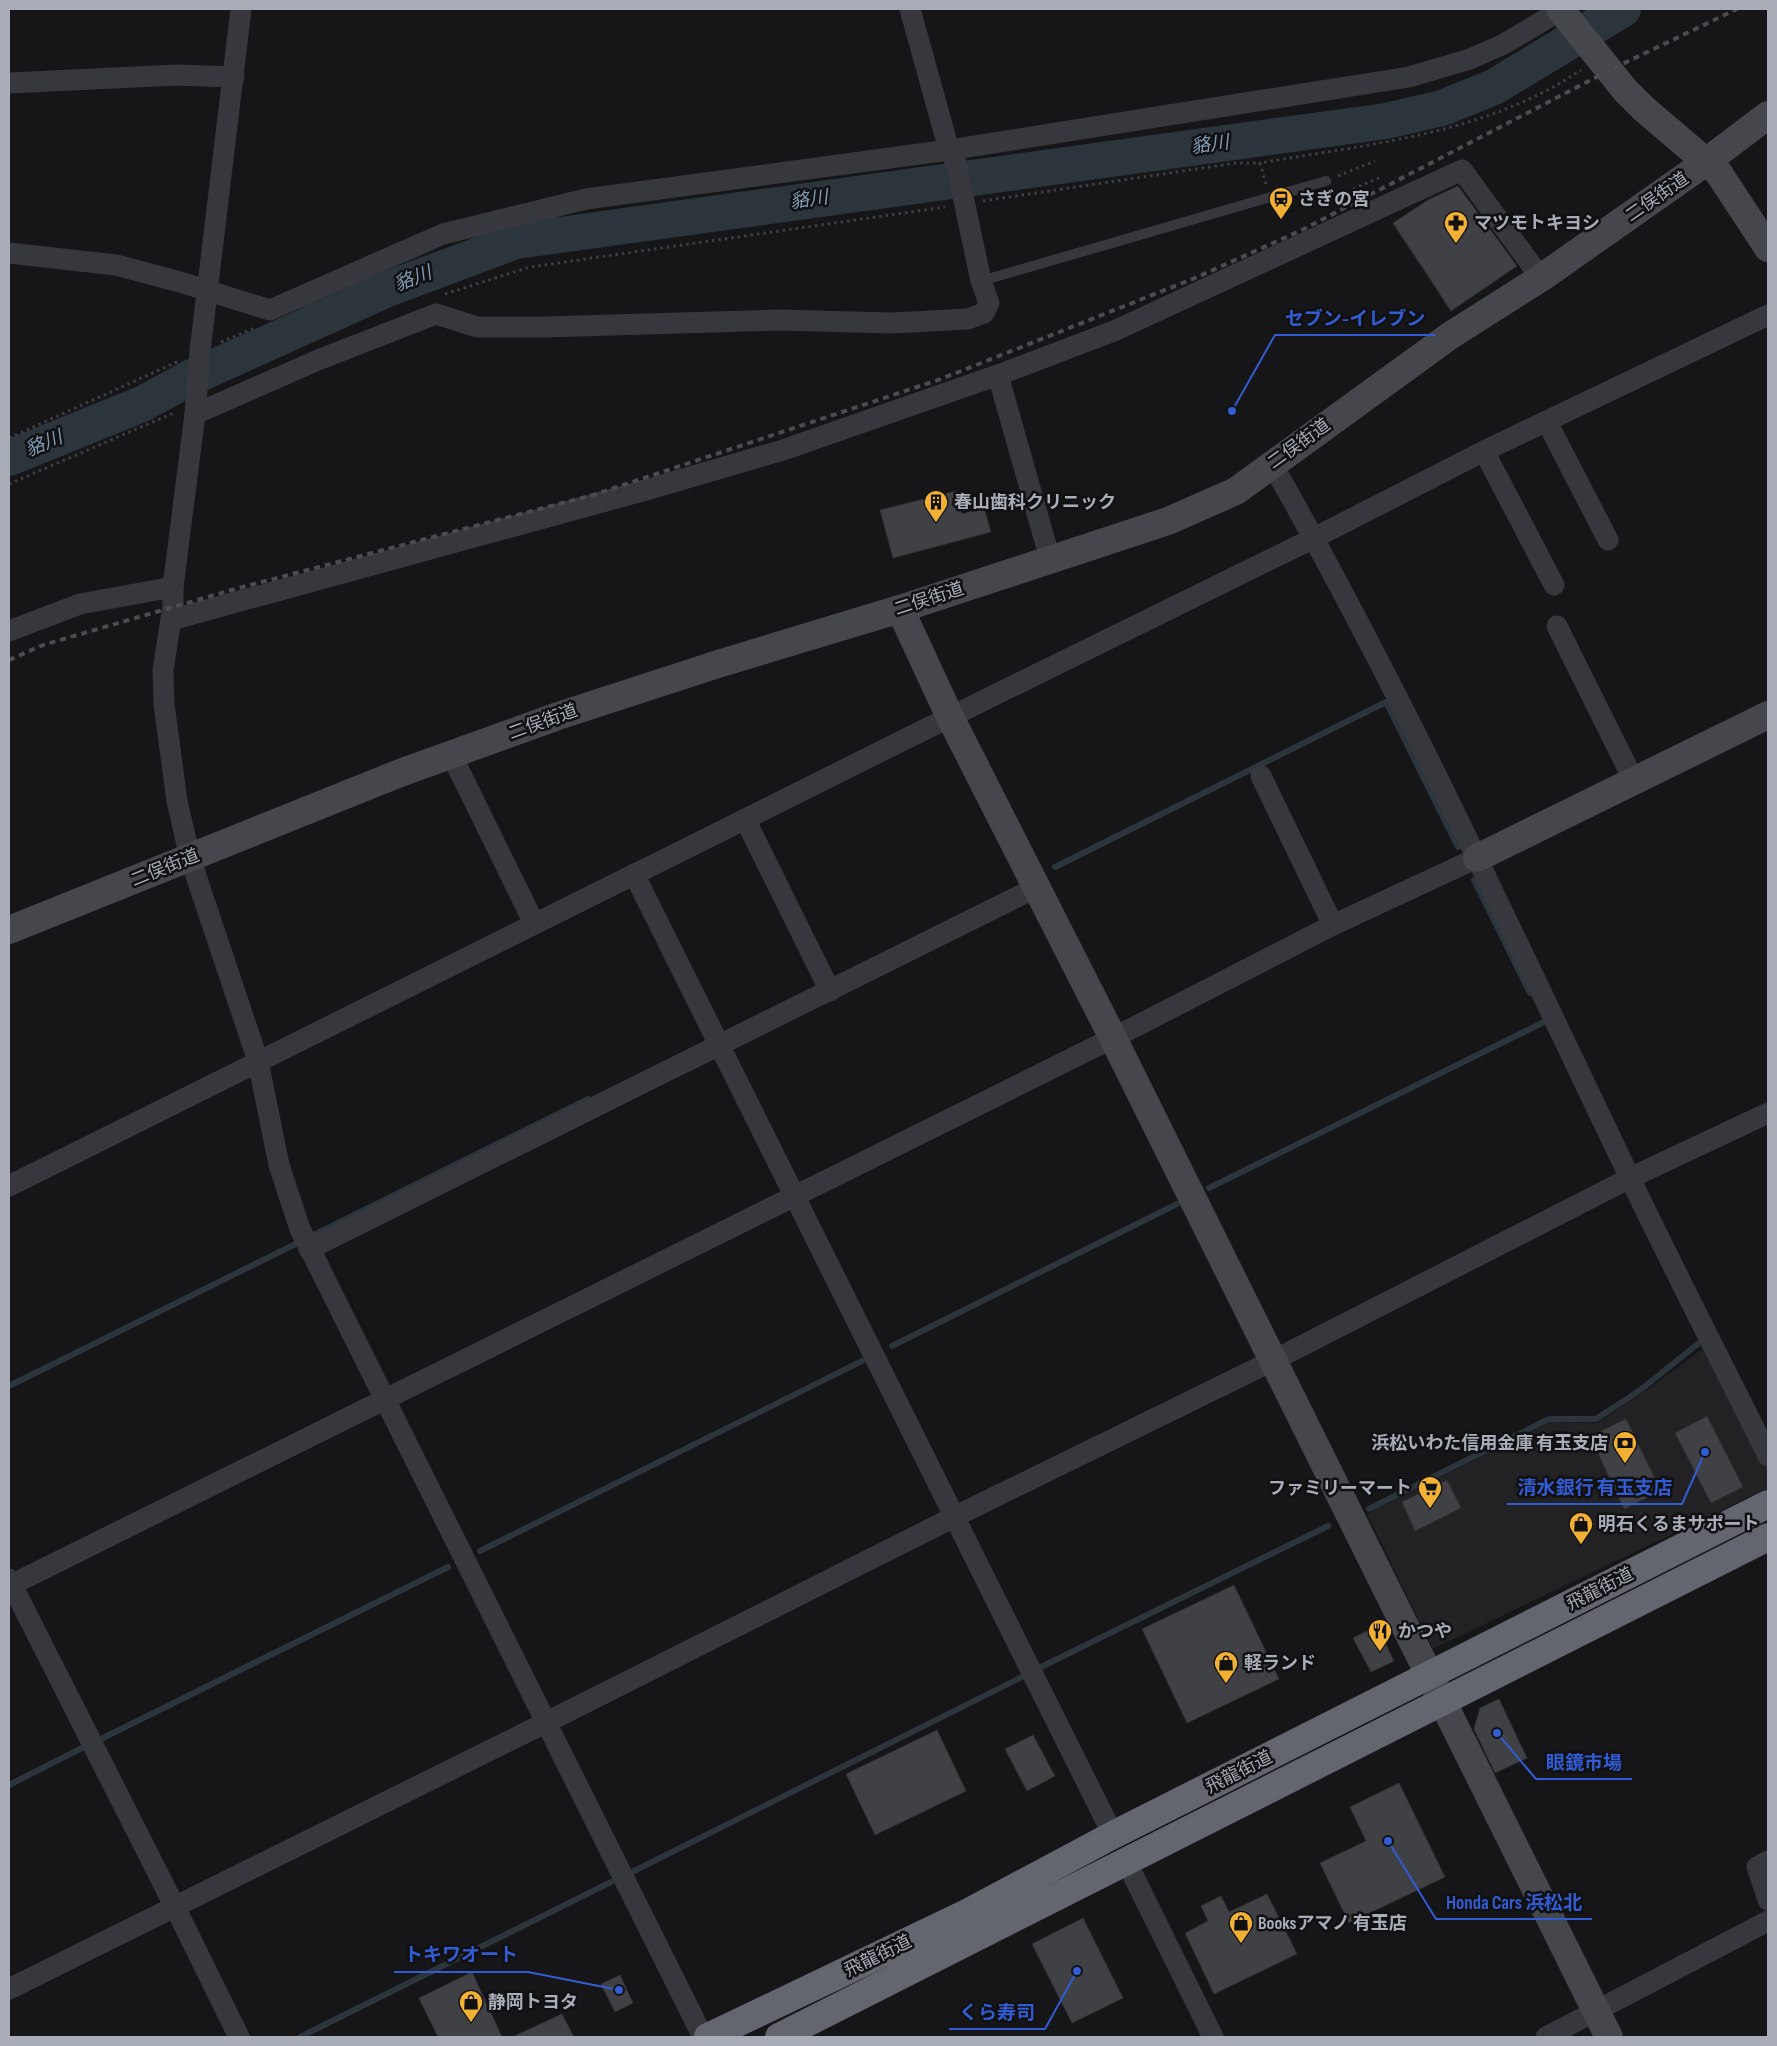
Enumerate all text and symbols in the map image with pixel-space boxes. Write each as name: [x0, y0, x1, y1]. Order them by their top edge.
water label: 貉川: [1190, 131, 1232, 159]
street label: 二俣街道: [1621, 168, 1693, 226]
water label: 貉川: [789, 186, 831, 214]
station icon: さぎの宮: [1268, 186, 1294, 220]
place label: さぎの宮: [1298, 189, 1370, 210]
pharmacy icon: マツモトキヨシ: [1443, 210, 1469, 244]
place label: マツモトキヨシ: [1474, 213, 1600, 234]
water label: 貉川: [391, 261, 437, 297]
callout: セブン-イレブン: [1275, 301, 1435, 335]
text: セブン-イレブン: [1285, 308, 1425, 331]
street label: 二俣街道: [1264, 414, 1334, 474]
water label: 貉川: [22, 425, 68, 462]
building icon: 春山歯科クリニック: [923, 489, 949, 523]
place label: 春山歯科クリニック: [954, 492, 1116, 513]
street label: 二俣街道: [892, 578, 966, 620]
street label: 二俣街道: [506, 700, 580, 744]
street label: 二俣街道: [128, 845, 202, 891]
bank icon: 浜松いわた信用金庫 有玉支店: [1612, 1430, 1638, 1464]
place label: 浜松いわた信用金庫 有玉支店: [1371, 1433, 1608, 1454]
callout: 清水銀行 有玉支店: [1507, 1470, 1682, 1504]
supermarket icon: ファミリーマート: [1417, 1475, 1443, 1509]
text: 清水銀行 有玉支店: [1518, 1477, 1672, 1500]
place label: ファミリーマート: [1268, 1478, 1412, 1499]
shop icon: 明石くるまサポート: [1568, 1511, 1594, 1545]
place label: 明石くるまサポート: [1598, 1514, 1760, 1535]
street label: 飛龍街道: [1563, 1563, 1637, 1615]
restaurant icon: かつや: [1367, 1618, 1393, 1652]
place label: かつや: [1398, 1621, 1452, 1642]
shop icon: 軽ランド: [1213, 1650, 1239, 1684]
place label: 軽ランド: [1244, 1653, 1316, 1674]
callout: 眼鏡市場: [1536, 1745, 1632, 1779]
street label: 飛龍街道: [1202, 1746, 1276, 1798]
text: 眼鏡市場: [1546, 1752, 1622, 1775]
callout: Honda Cars 浜松北: [1436, 1885, 1592, 1919]
text: Honda Cars 浜松北: [1446, 1892, 1582, 1915]
shop icon: Booksアマノ 有玉店: [1228, 1910, 1254, 1944]
place label: Booksアマノ 有玉店: [1258, 1913, 1407, 1934]
street label: 飛龍街道: [841, 1931, 915, 1981]
callout: トキワオート: [394, 1938, 528, 1972]
text: トキワオート: [404, 1944, 518, 1967]
shop icon: 静岡トヨタ: [458, 1989, 484, 2023]
place label: 静岡トヨタ: [488, 1992, 578, 2013]
callout: くら寿司: [949, 1995, 1045, 2029]
text: くら寿司: [959, 2002, 1035, 2025]

